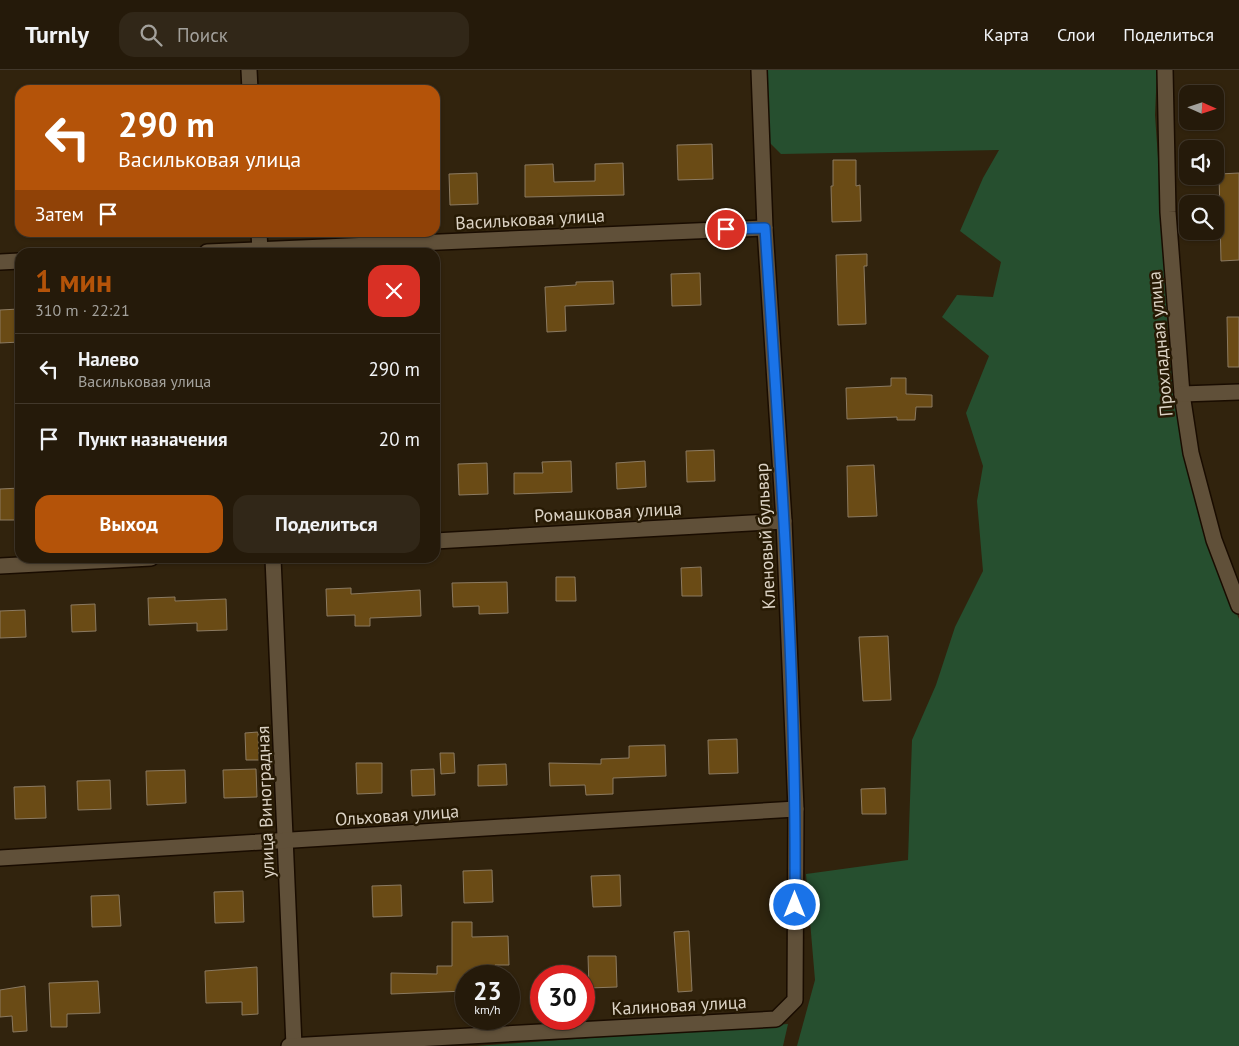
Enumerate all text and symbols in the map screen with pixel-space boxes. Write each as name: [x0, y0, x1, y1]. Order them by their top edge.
search box: [119, 12, 469, 57]
text: Turnly: [25, 19, 89, 50]
icon: search: [137, 21, 165, 49]
text: Поиск: [177, 23, 228, 47]
text: Карта: [984, 23, 1029, 46]
text: Слои: [1057, 23, 1095, 46]
text: Поделиться: [1123, 23, 1214, 46]
north arrow: [1179, 85, 1224, 130]
map controls: [1179, 85, 1224, 240]
text: 290 m: [118, 101, 215, 147]
icon: left: [35, 105, 100, 170]
button: sound: [1179, 140, 1224, 185]
text: Васильковая улица: [118, 145, 301, 173]
button: search: [1179, 195, 1224, 240]
icon: arrive: [94, 200, 122, 228]
text: Затем: [35, 202, 84, 226]
street label: Васильковая улица: [455, 204, 605, 234]
pin: [705, 208, 747, 250]
icon: arrive: [712, 215, 740, 243]
text: 1 мин: [35, 261, 112, 300]
button: close: [368, 265, 420, 317]
street label: Прохладная улица: [1142, 270, 1178, 418]
text: 310 m · 22:21: [35, 300, 130, 320]
text: Налево: [78, 347, 139, 371]
icon: left: [35, 355, 63, 383]
text: 290 m: [368, 357, 420, 381]
text: Васильковая улица: [78, 371, 211, 391]
icon: arrive: [35, 425, 63, 453]
text: Пункт назначения: [78, 427, 228, 451]
text: 20 m: [379, 427, 420, 451]
street label: Кленовый бульвар: [750, 462, 780, 610]
button: Выход: [35, 495, 223, 553]
button: Поделиться: [233, 495, 420, 553]
street label: Ромашковая улица: [534, 497, 682, 527]
street label: улица Виноградная: [251, 725, 279, 879]
street label: Ольховая улица: [334, 799, 460, 831]
position arrow: [768, 878, 820, 930]
speed limit sign: 30: [530, 965, 595, 1030]
text: 23: [473, 975, 502, 1007]
street label: Калиновая улица: [611, 990, 747, 1020]
text: km/h: [474, 1002, 501, 1017]

